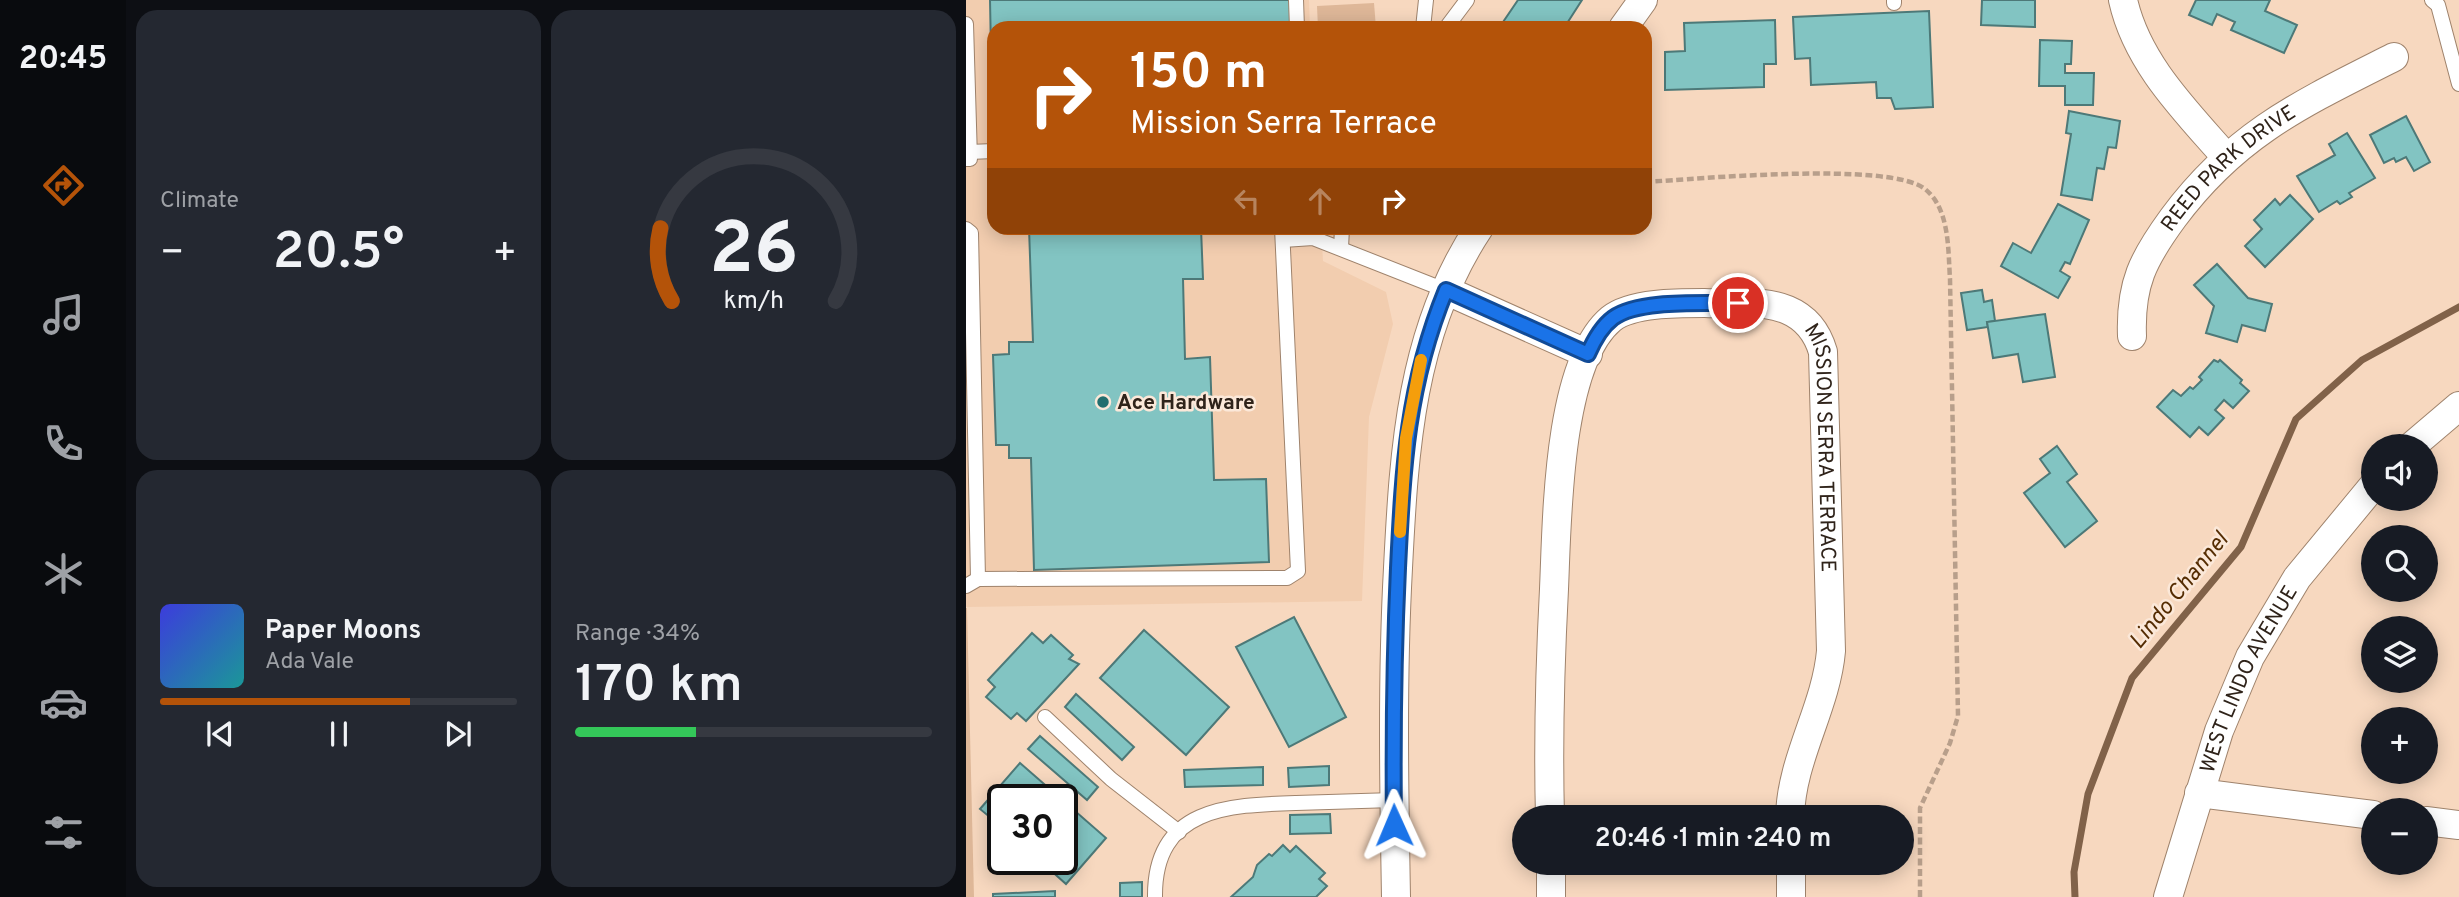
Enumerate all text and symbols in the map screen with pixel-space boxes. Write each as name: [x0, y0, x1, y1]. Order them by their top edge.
text: 20:45: [19, 40, 107, 80]
text: 150 m: [1130, 44, 1267, 106]
icon: right: [1015, 49, 1106, 140]
street label: REED PARK DRIVE: [2156, 100, 2301, 237]
text: Mission Serra Terrace: [1130, 105, 1437, 145]
icon: directions: [39, 161, 88, 210]
icon: left: [1228, 182, 1266, 220]
icon: ahead: [1301, 182, 1339, 220]
icon: right: [1374, 182, 1412, 220]
text: Climate: [160, 187, 239, 216]
text: 26: [709, 207, 798, 299]
text: 20.5°: [273, 221, 404, 287]
text: −: [160, 230, 185, 279]
text: +: [492, 230, 517, 279]
pin: [1708, 273, 1768, 333]
icon: arrive: [1719, 284, 1757, 322]
text: km/h: [723, 286, 784, 318]
icon: music: [39, 290, 88, 339]
street label: MISSION SERRA TERRACE: [1797, 319, 1841, 573]
place label: Ace Hardware: [1117, 390, 1255, 417]
marker: Ace Hardware: [1095, 394, 1111, 410]
icon: phone: [39, 419, 88, 468]
map controls: [2361, 434, 2438, 875]
button: sound: [2361, 434, 2438, 511]
button: search: [2361, 525, 2438, 602]
water label: Lindo Channel: [2124, 526, 2237, 656]
icon: climate: [39, 549, 88, 598]
street label: WEST LINDO AVENUE: [2195, 581, 2305, 776]
text: Paper Moons: [265, 615, 421, 648]
button: layers: [2361, 616, 2438, 693]
text: Range · 34%: [575, 620, 700, 649]
text: Ada Vale: [265, 648, 354, 677]
text: 170 km: [575, 654, 743, 720]
icon: car: [39, 678, 88, 727]
button: +: [2361, 707, 2438, 784]
icon: previous: [201, 715, 239, 753]
icon: pause: [320, 715, 358, 753]
icon: next: [439, 715, 477, 753]
speed limit sign: 30: [987, 784, 1078, 875]
position arrow: [1357, 788, 1431, 862]
button: −: [2361, 798, 2438, 875]
icon: filters: [39, 808, 88, 857]
text: 20:46 · 1 min · 240 m: [1595, 823, 1831, 856]

